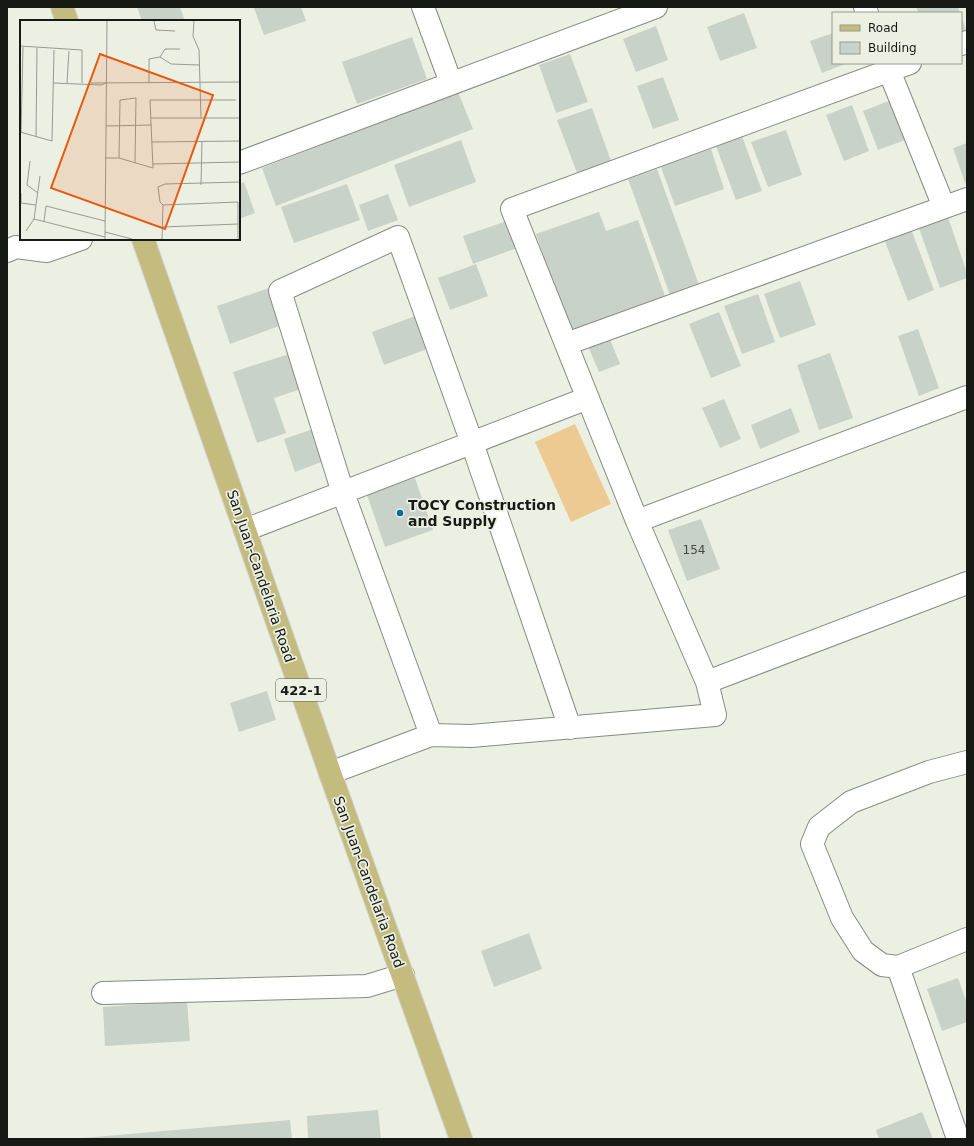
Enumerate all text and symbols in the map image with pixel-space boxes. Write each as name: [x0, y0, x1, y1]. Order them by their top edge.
legend: [832, 12, 962, 64]
inset map: [20, 20, 240, 240]
text: Road: [868, 21, 898, 35]
text: Building: [868, 41, 917, 55]
street label: San Juan-Candelaria Road: [224, 488, 298, 664]
place label: TOCY Construction and Supply: [408, 497, 556, 529]
marker: TOCY Construction and Supply: [395, 508, 405, 518]
house number: 154: [683, 543, 705, 557]
road number: 422-1: [276, 679, 326, 701]
street label: San Juan-Candelaria Road: [330, 794, 408, 970]

